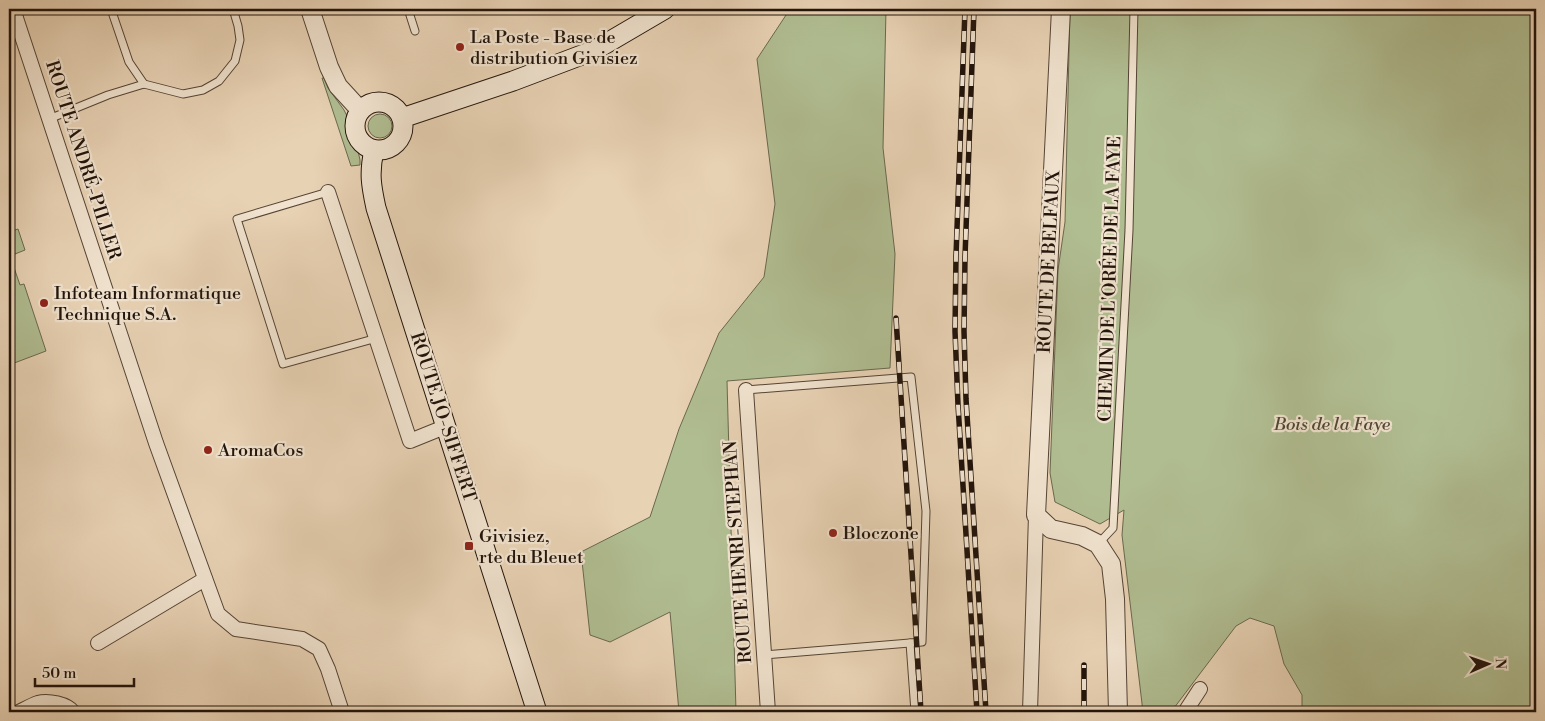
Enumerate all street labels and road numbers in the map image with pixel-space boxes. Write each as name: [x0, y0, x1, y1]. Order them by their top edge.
street label: ROUTE ANDRÉ-PILLER: [40, 58, 126, 263]
street label: CHEMIN DE L'ORÉE DE LA FAYE: [1094, 136, 1126, 422]
street label: ROUTE DE BELFAUX: [1033, 169, 1065, 354]
street label: ROUTE JO-SIFFERT: [405, 329, 481, 505]
street label: ROUTE HENRI-STEPHAN: [719, 439, 757, 664]

